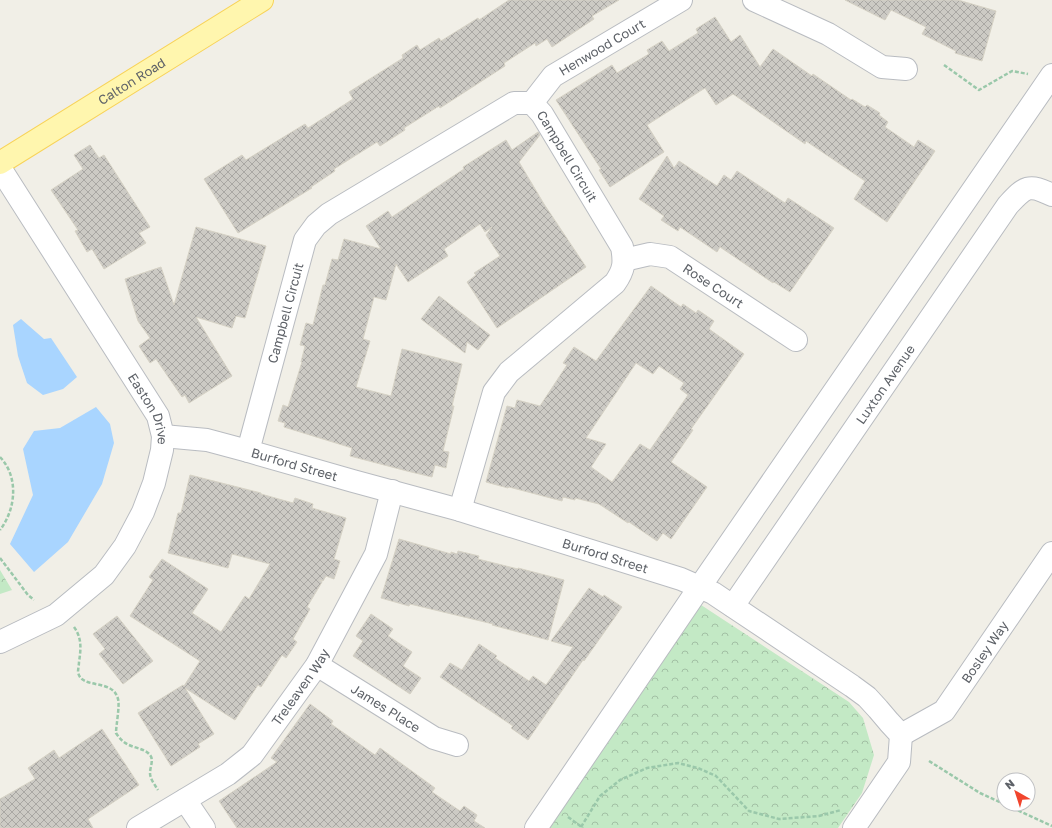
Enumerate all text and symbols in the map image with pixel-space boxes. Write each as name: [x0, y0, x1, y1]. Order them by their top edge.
street label: Henwood Court: [556, 15, 648, 79]
street label: Calton Road: [95, 54, 168, 108]
street label: Campbell Circuit: [534, 108, 601, 205]
street label: Rose Court: [680, 260, 747, 311]
street label: Campbell Circuit: [264, 261, 307, 365]
street label: Luxton Avenue: [852, 341, 918, 427]
street label: Easton Drive: [125, 370, 171, 445]
street label: Burford Street: [249, 444, 340, 484]
street label: Burford Street: [560, 534, 650, 576]
street label: Bosley Way: [958, 617, 1012, 686]
street label: Treleaven Way: [268, 645, 333, 729]
street label: James Place: [348, 680, 423, 735]
north arrow: [996, 772, 1036, 812]
text: N: [1002, 776, 1017, 792]

